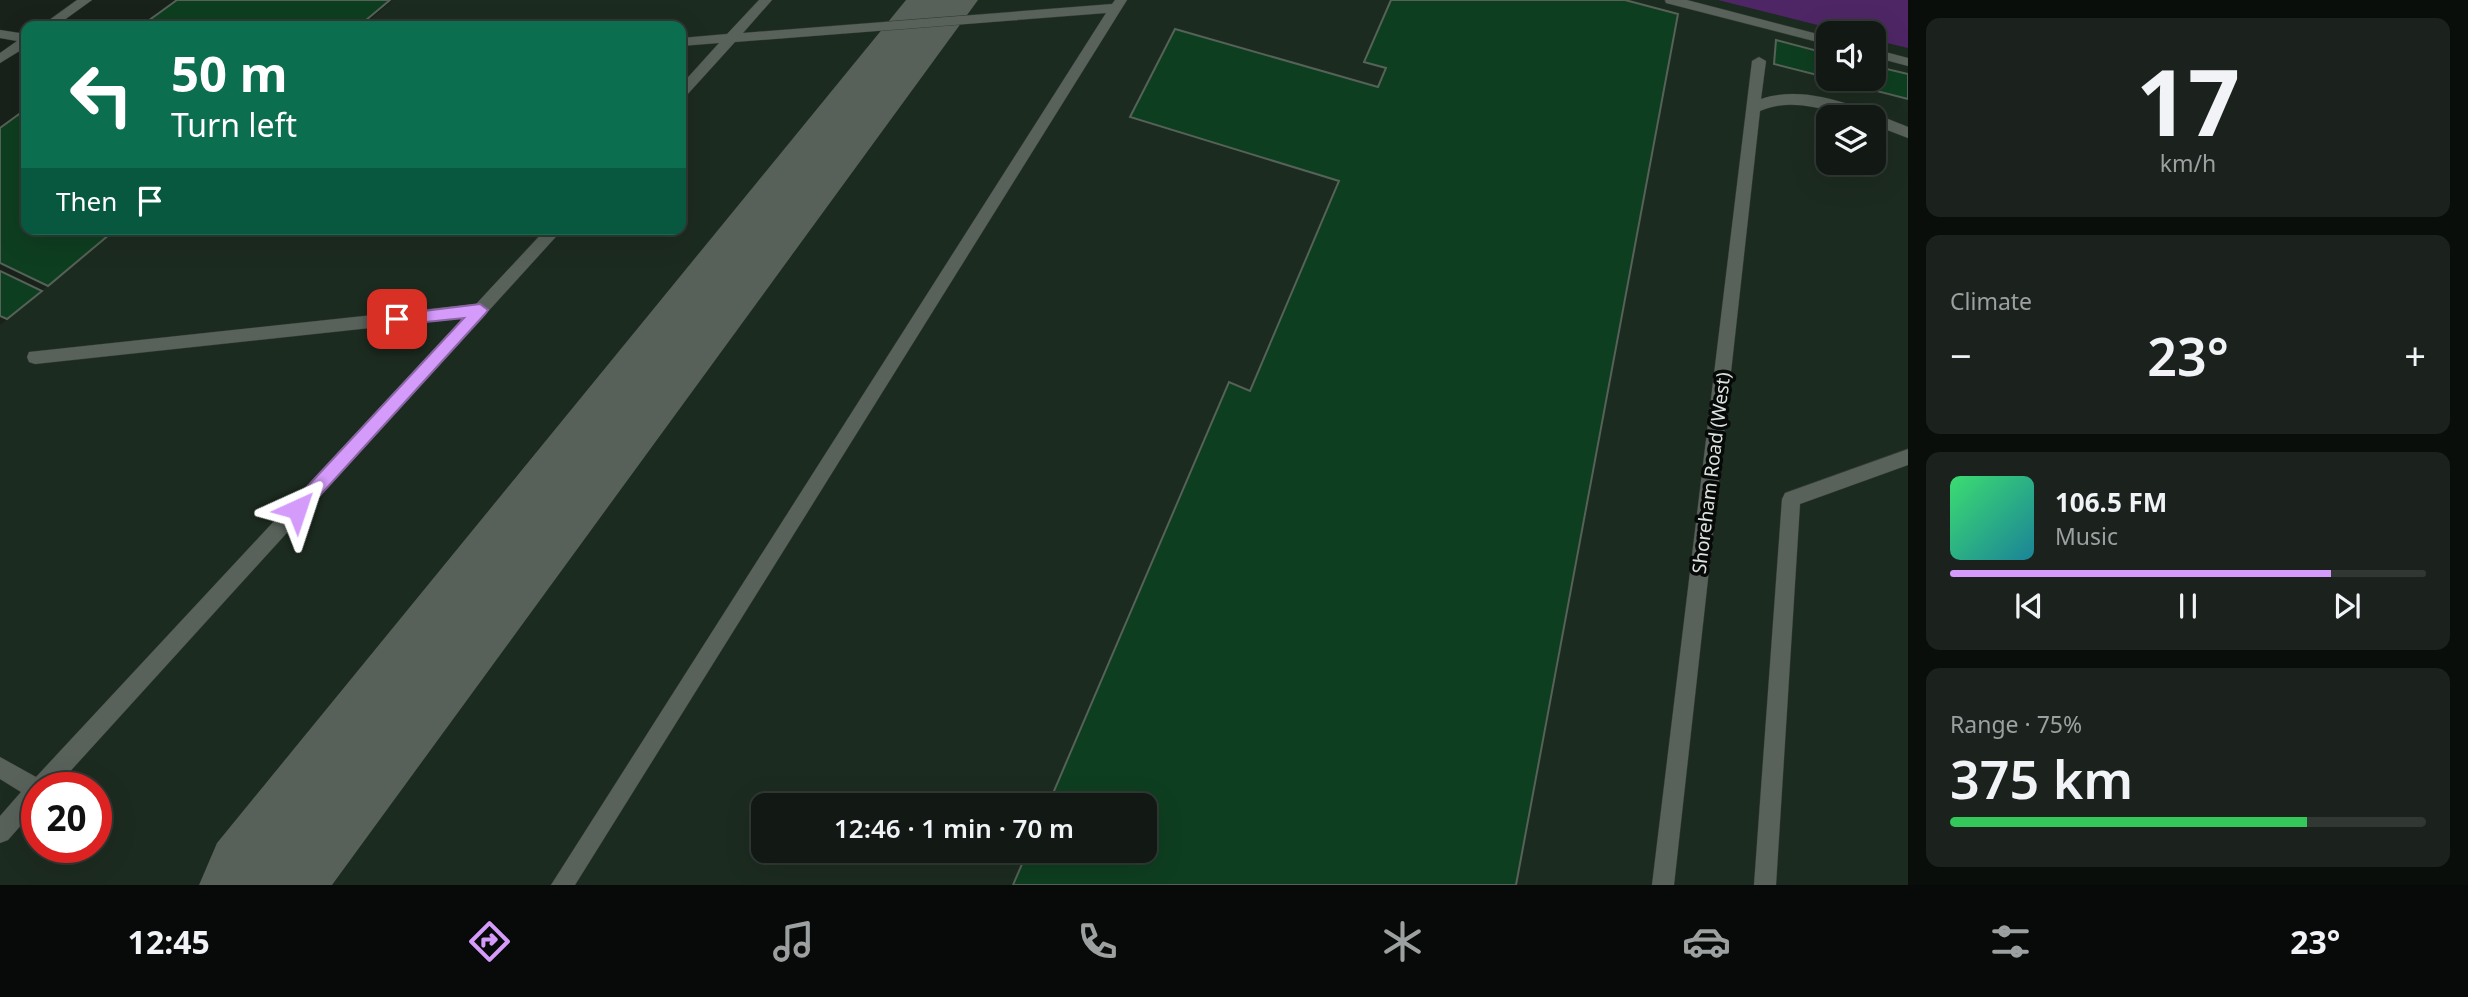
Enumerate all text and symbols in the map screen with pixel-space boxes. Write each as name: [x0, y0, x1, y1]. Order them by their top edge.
map controls: [1816, 21, 1886, 175]
button: sound: [1816, 21, 1886, 91]
text: 17: [2136, 39, 2240, 163]
text: 50 m: [171, 40, 288, 106]
icon: left: [56, 49, 147, 140]
text: Turn left: [171, 103, 297, 146]
button: layers: [1816, 105, 1886, 175]
text: km/h: [2160, 147, 2216, 179]
icon: arrive: [131, 182, 169, 220]
text: Then: [56, 183, 117, 219]
text: Climate: [1950, 285, 2032, 317]
pin: [367, 289, 427, 349]
icon: arrive: [378, 300, 416, 338]
text: 23°: [2147, 320, 2229, 391]
text: −: [1950, 329, 1972, 381]
text: +: [2404, 329, 2426, 381]
street label: Shoreham Road (West): [1686, 371, 1736, 575]
position arrow: [260, 472, 334, 546]
text: 106.5 FM: [2055, 484, 2167, 520]
text: Music: [2055, 520, 2118, 552]
icon: previous: [2010, 587, 2048, 625]
icon: pause: [2169, 587, 2207, 625]
icon: next: [2328, 587, 2366, 625]
text: Range · 75%: [1950, 708, 2082, 740]
text: 375 km: [1950, 743, 2133, 814]
speed limit sign: 20: [21, 772, 112, 863]
text: 12:46 · 1 min · 70 m: [834, 810, 1074, 846]
icon: directions: [465, 917, 514, 966]
icon: music: [769, 917, 818, 966]
icon: phone: [1073, 917, 1122, 966]
icon: climate: [1378, 917, 1427, 966]
icon: car: [1682, 917, 1731, 966]
icon: filters: [1986, 917, 2035, 966]
text: 12:45: [128, 920, 210, 963]
text: 23°: [2290, 920, 2340, 963]

